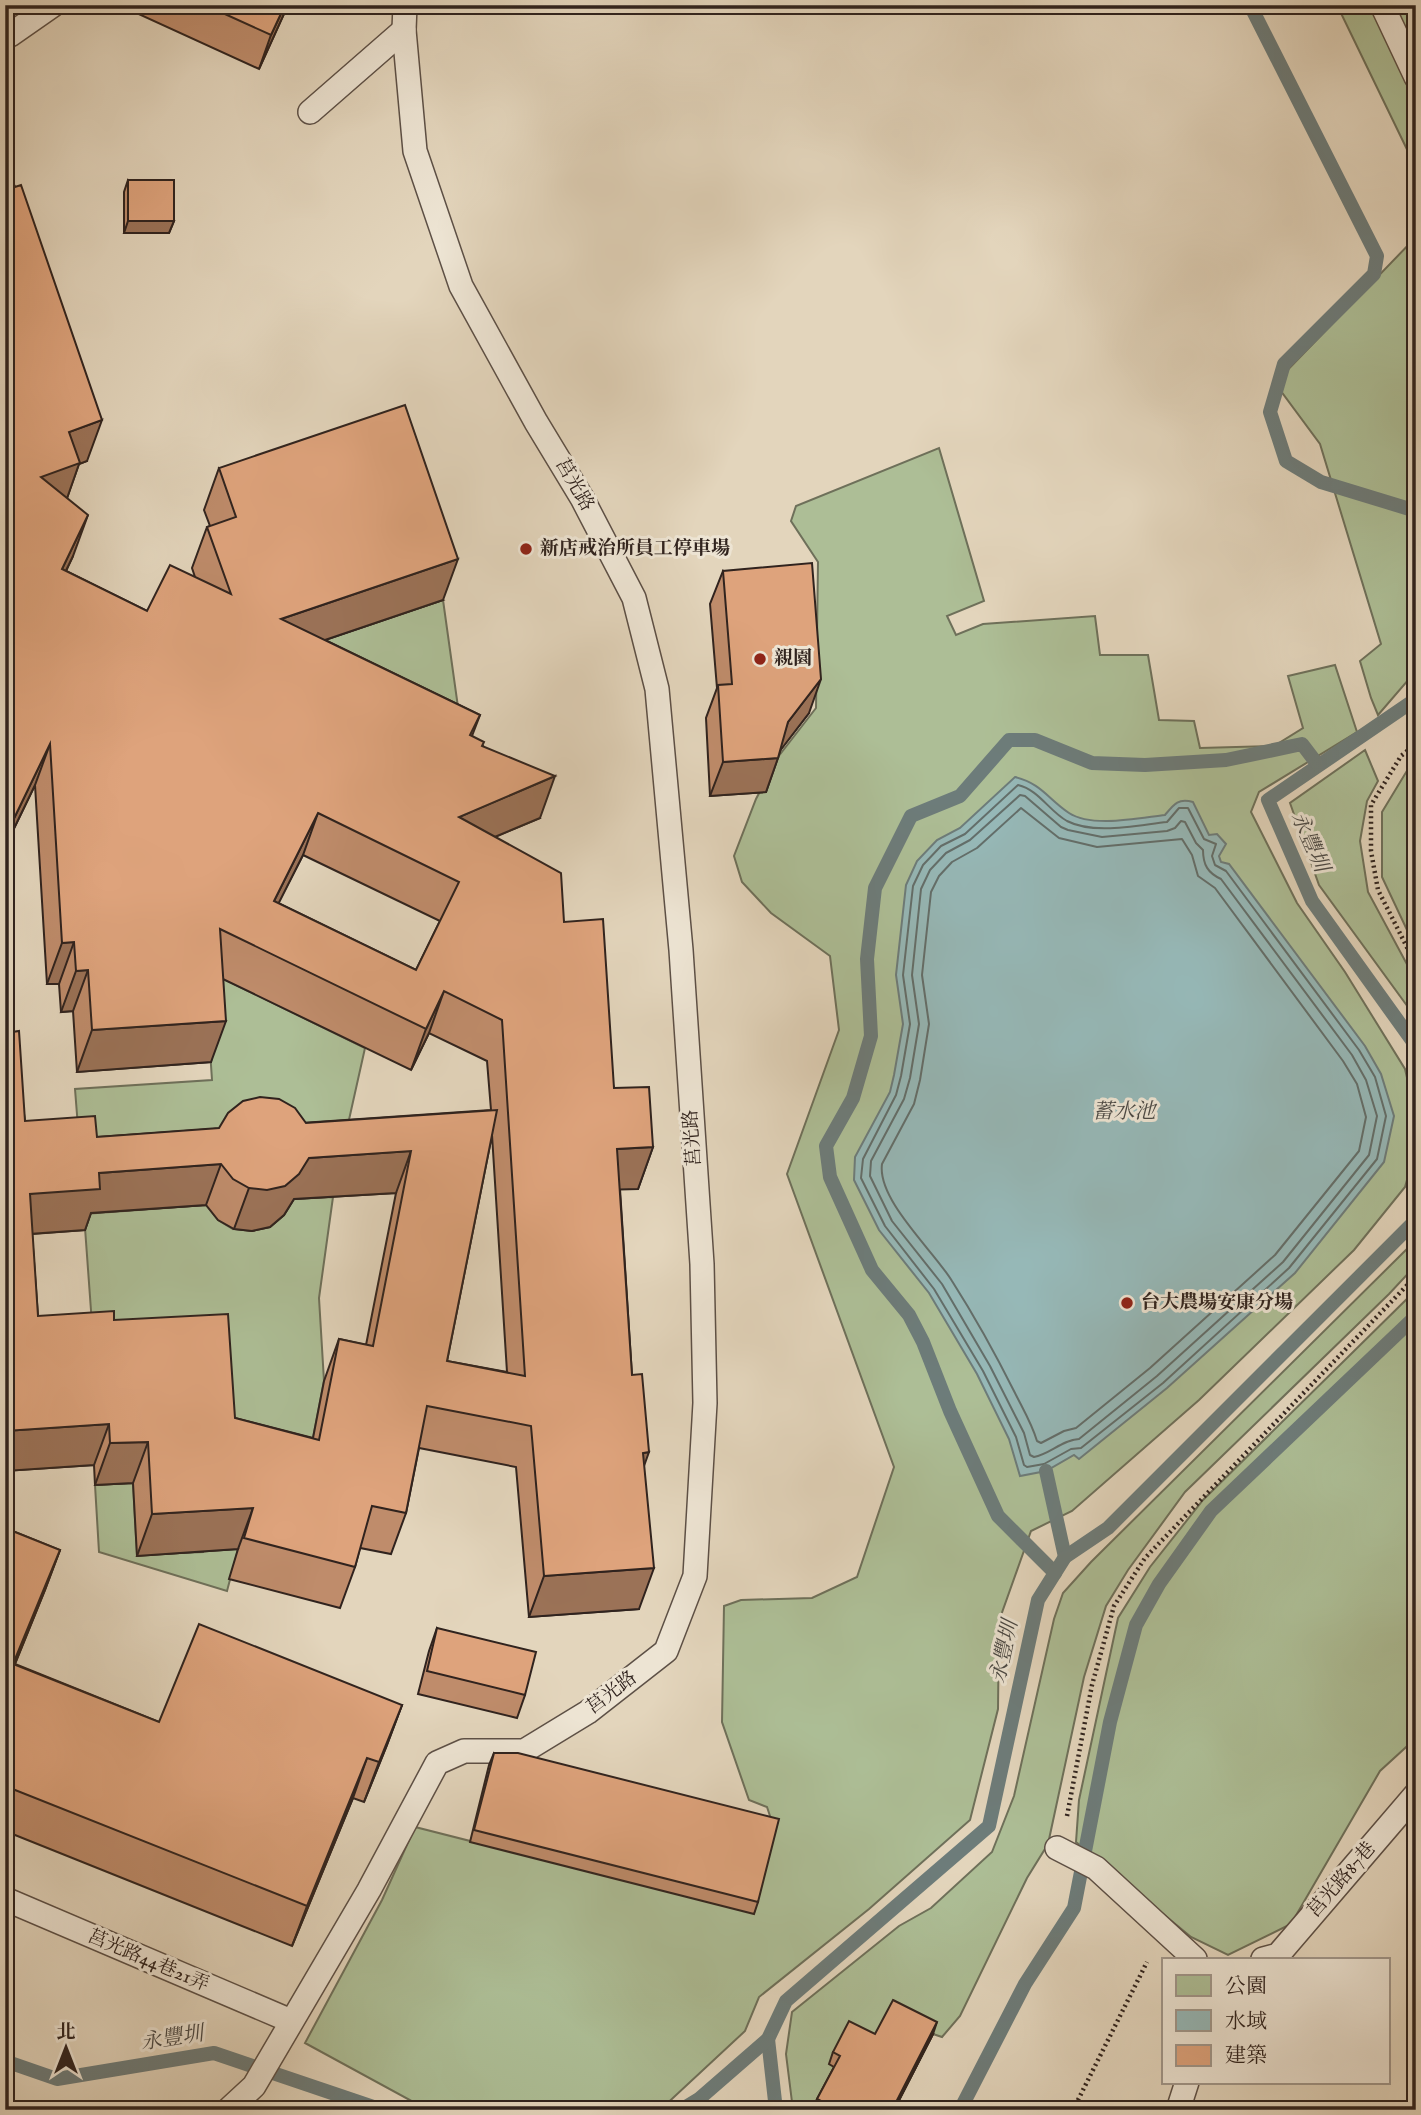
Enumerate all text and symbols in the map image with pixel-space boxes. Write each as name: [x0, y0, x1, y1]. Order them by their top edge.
street label: 莒光路: [549, 454, 599, 516]
place label: 新店戒治所員工停車場: [540, 537, 730, 561]
marker: 新店戒治所員工停車場: [518, 541, 534, 557]
place label: 親園: [774, 647, 812, 671]
marker: 親園: [752, 651, 768, 667]
water label: 永豐圳: [1284, 808, 1335, 879]
water label: 蓄水池: [1093, 1099, 1157, 1126]
street label: 莒光路: [679, 1109, 707, 1167]
place label: 台大農場安康分場: [1141, 1291, 1293, 1315]
marker: 台大農場安康分場: [1119, 1295, 1135, 1311]
water label: 永豐圳: [985, 1615, 1025, 1686]
street label: 莒光路: [582, 1666, 642, 1720]
street label: 莒光路87巷: [1303, 1837, 1381, 1923]
street label: 莒光路44巷21弄: [84, 1925, 212, 1997]
legend: [1162, 1958, 1390, 2084]
text: 公園: [1225, 1974, 1267, 2001]
text: 水域: [1225, 2009, 1267, 2036]
north arrow: [32, 2014, 102, 2084]
water label: 永豐圳: [139, 2020, 208, 2057]
text: 北: [56, 2021, 76, 2045]
text: 建築: [1225, 2043, 1267, 2070]

